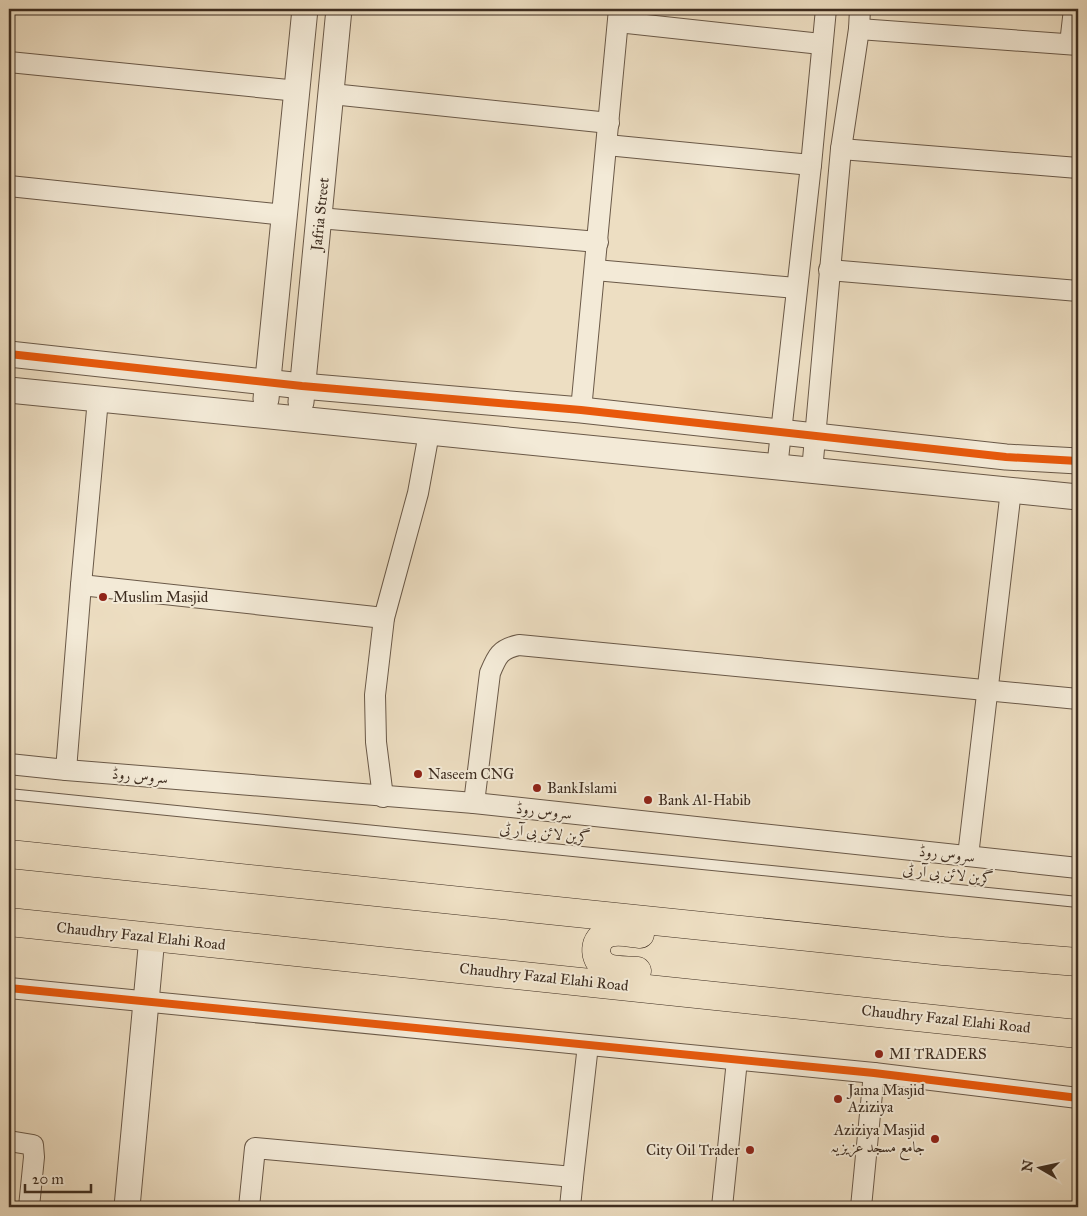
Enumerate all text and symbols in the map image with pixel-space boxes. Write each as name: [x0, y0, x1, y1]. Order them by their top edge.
street label: Jafria Street: [307, 176, 334, 254]
place label: Muslim Masjid: [113, 588, 209, 606]
marker: Muslim Masjid: [97, 591, 109, 603]
street label: سروس روڈ: [111, 765, 169, 788]
place label: Naseem CNG: [428, 765, 514, 783]
marker: Naseem CNG: [412, 768, 424, 780]
place label: BankIslami: [547, 779, 617, 797]
marker: BankIslami: [531, 782, 543, 794]
place label: Bank Al-Habib: [658, 791, 751, 809]
marker: Bank Al-Habib: [642, 794, 654, 806]
street label: سروس روڈ: [515, 799, 573, 824]
street label: گرین لائن بی آر ٹی: [499, 818, 591, 849]
street label: سروس روڈ: [918, 842, 976, 867]
street label: گرین لائن بی آر ٹی: [902, 859, 994, 890]
street label: Chaudhry Fazal Elahi Road: [56, 918, 227, 954]
street label: Chaudhry Fazal Elahi Road: [459, 959, 630, 995]
street label: Chaudhry Fazal Elahi Road: [861, 1001, 1032, 1037]
place label: MI TRADERS: [889, 1045, 987, 1063]
marker: MI TRADERS: [873, 1048, 885, 1060]
place label: Jama Masjid Aziziya: [846, 1081, 925, 1116]
marker: Jama Masjid Aziziya: [832, 1093, 844, 1105]
place label: Aziziya Masjid جامع مسجد عزیزیہ: [830, 1121, 925, 1161]
marker: Aziziya Masjid جامع مسجد عزیزیہ: [929, 1133, 941, 1145]
place label: City Oil Trader: [646, 1141, 740, 1159]
marker: City Oil Trader: [744, 1144, 756, 1156]
north arrow: [1014, 1144, 1064, 1194]
text: N: [1018, 1159, 1037, 1173]
scale bar: [25, 1161, 91, 1193]
text: 20 m: [32, 1170, 64, 1188]

